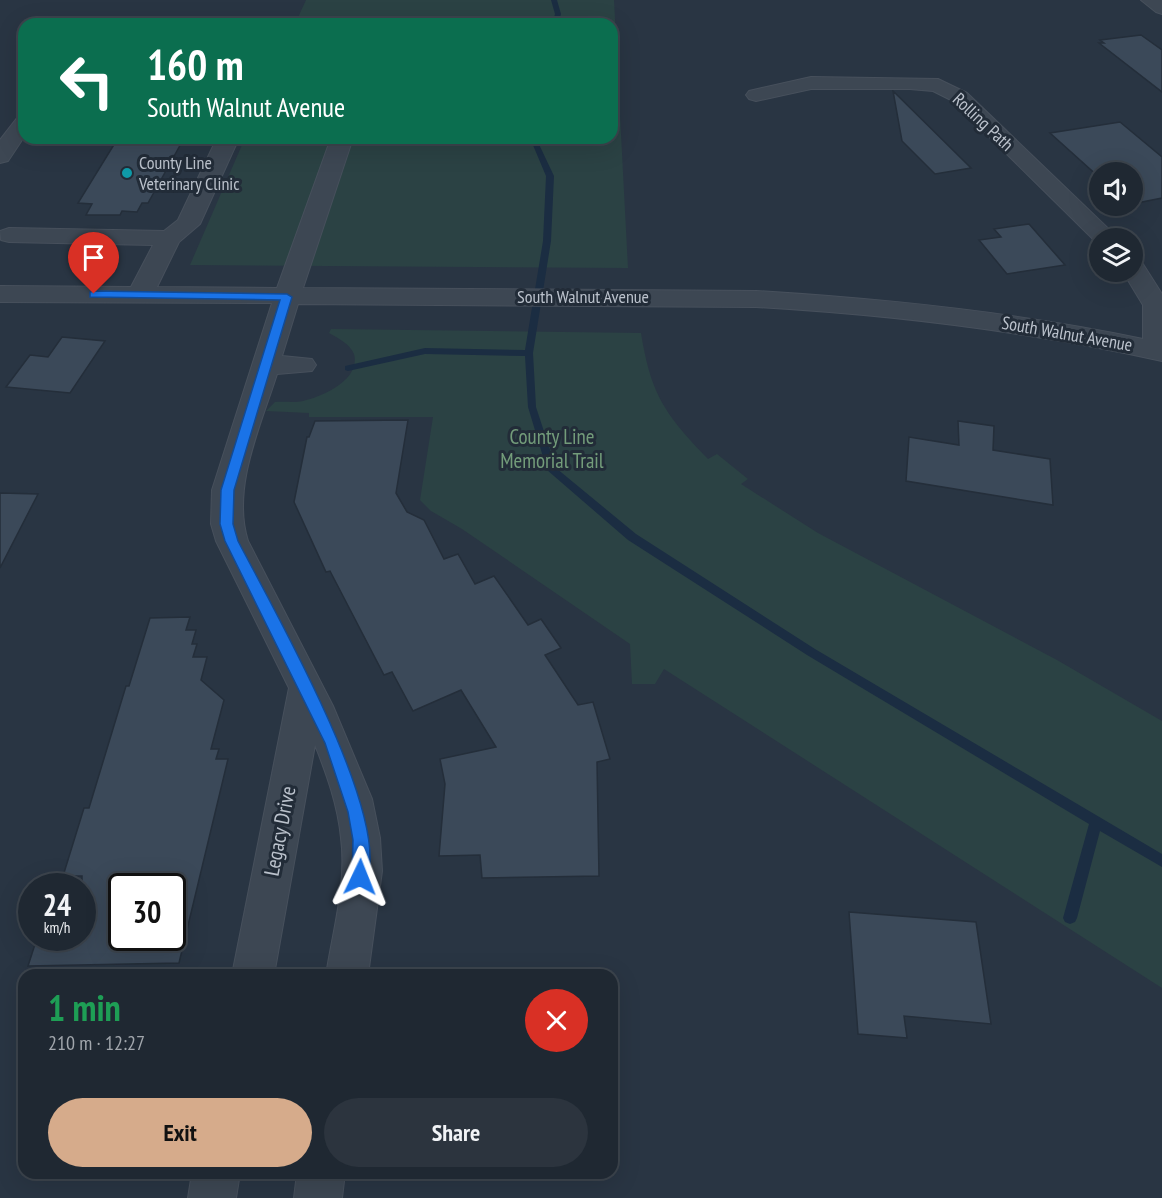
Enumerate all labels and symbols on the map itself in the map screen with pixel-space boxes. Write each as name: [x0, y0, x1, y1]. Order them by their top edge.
street label: Rolling Path: [948, 88, 1019, 156]
place label: County Line Veterinary Clinic: [138, 151, 240, 195]
marker: County Line Veterinary Clinic: [120, 166, 134, 180]
pin: [68, 232, 119, 294]
street label: South Walnut Avenue: [517, 285, 649, 308]
street label: South Walnut Avenue: [1000, 311, 1134, 356]
park label: County Line Memorial Trail: [500, 423, 604, 474]
street label: Legacy Drive: [258, 784, 301, 878]
position arrow: [328, 845, 392, 909]
speed limit sign: 30: [108, 873, 186, 951]

